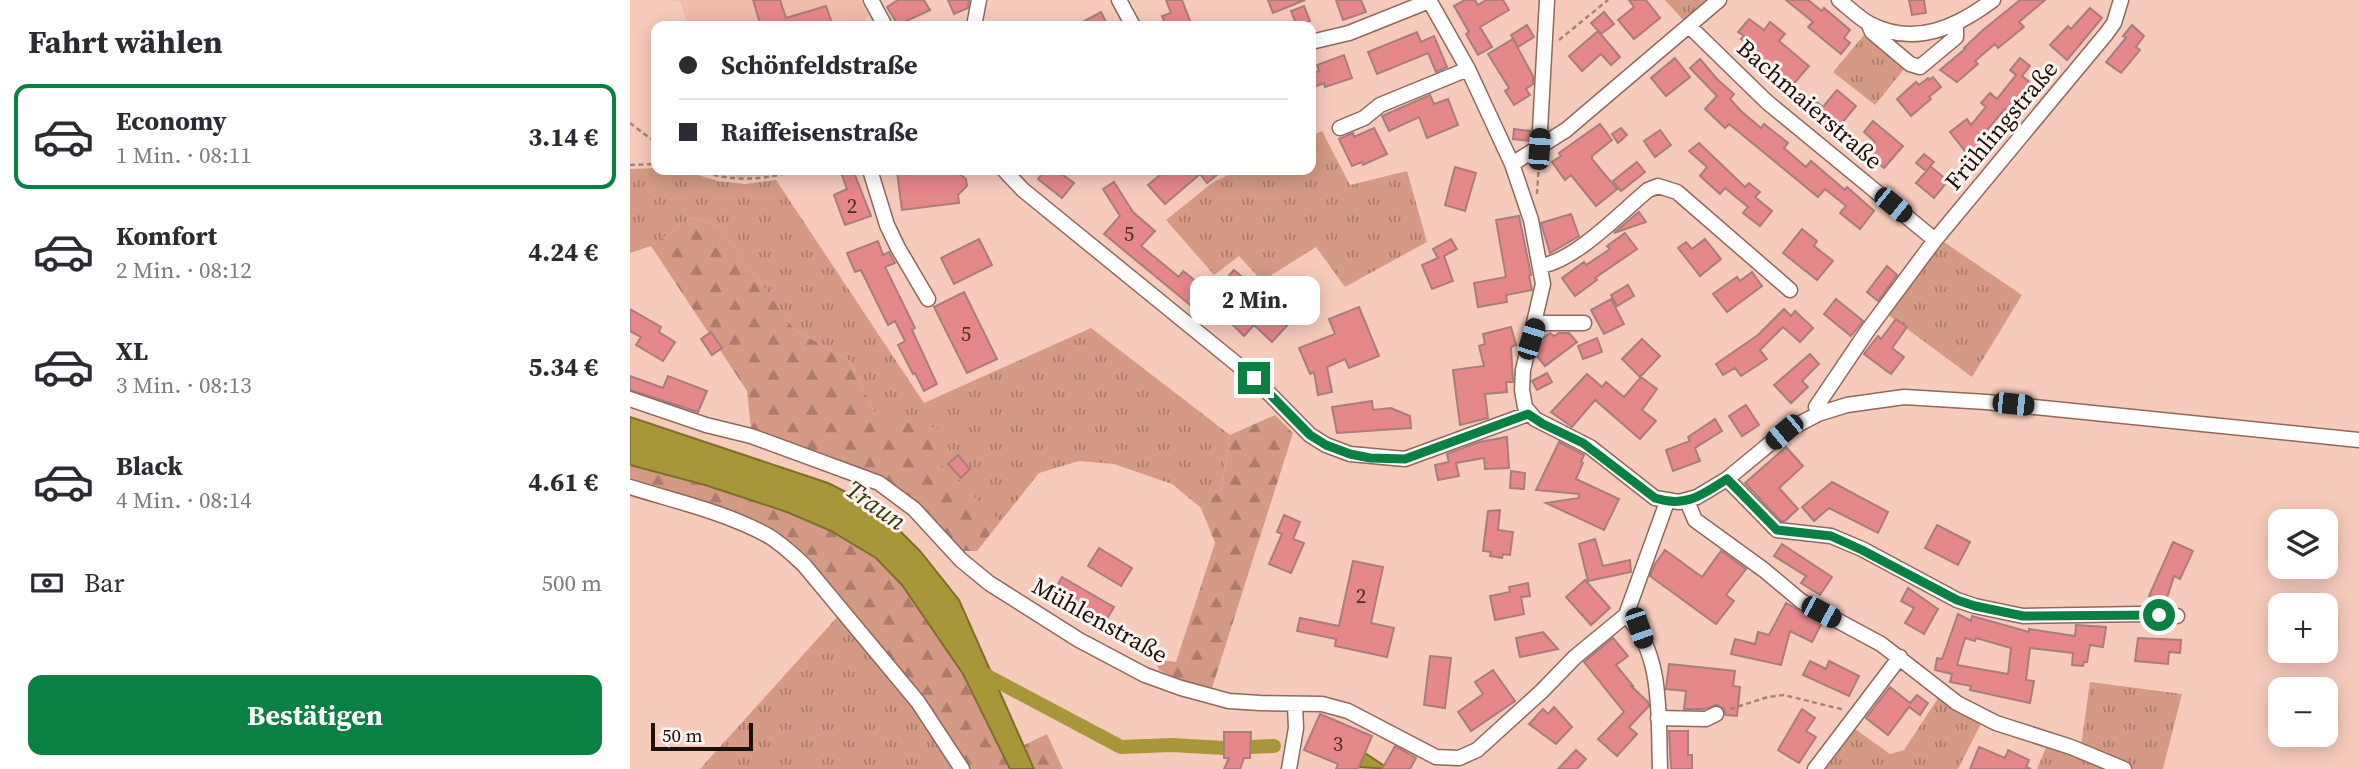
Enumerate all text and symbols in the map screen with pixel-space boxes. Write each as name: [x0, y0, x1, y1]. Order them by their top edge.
text: Fahrt wählen: [28, 20, 223, 64]
street label: Bachmaierstraße: [1730, 31, 1890, 177]
text: Schönfeldstraße: [721, 47, 918, 83]
street label: Frühlingstraße: [1937, 53, 2065, 197]
text: Economy: [116, 103, 227, 139]
icon: car: [32, 105, 95, 168]
text: Raiffeisenstraße: [721, 114, 918, 150]
text: 3.14 €: [528, 119, 598, 155]
car: [1528, 127, 1551, 171]
text: 1 Min. · 08:11: [116, 139, 252, 171]
car: [1871, 184, 1916, 226]
house number: 2: [847, 191, 857, 220]
text: Komfort: [116, 218, 217, 254]
house number: 5: [1124, 219, 1134, 248]
icon: car: [32, 220, 95, 283]
text: 4.24 €: [528, 234, 598, 270]
text: 2 Min. · 08:12: [116, 254, 252, 286]
callout: 2 Min.: [1189, 276, 1319, 326]
text: 2 Min.: [1222, 284, 1288, 316]
car: [1515, 316, 1548, 362]
house number: 5: [961, 319, 971, 348]
text: XL: [116, 333, 148, 369]
icon: car: [32, 335, 95, 398]
text: 5.34 €: [528, 349, 598, 385]
route end: [1238, 362, 1270, 394]
text: 3 Min. · 08:13: [116, 369, 252, 401]
car: [1992, 391, 2035, 417]
car: [1762, 410, 1807, 454]
text: Black: [116, 448, 183, 484]
icon: car: [32, 450, 95, 513]
text: 4.61 €: [528, 464, 598, 500]
water label: Traun: [839, 471, 914, 539]
text: 4 Min. · 08:14: [116, 484, 252, 516]
map controls: [2268, 509, 2338, 747]
button: layers: [2268, 509, 2338, 579]
icon: cash: [28, 564, 66, 602]
text: Bar: [84, 565, 124, 601]
text: 500 m: [541, 567, 602, 599]
street label: Mühlenstraße: [1026, 569, 1174, 671]
house number: 2: [1356, 581, 1366, 610]
car: [1798, 593, 1845, 631]
button: +: [2268, 593, 2338, 663]
route start: [2143, 599, 2175, 631]
car: [1623, 605, 1656, 651]
button: Bestätigen: [28, 675, 602, 755]
button: −: [2268, 677, 2338, 747]
scale bar: [651, 720, 752, 752]
text: 50 m: [662, 722, 703, 748]
house number: 3: [1333, 729, 1343, 758]

